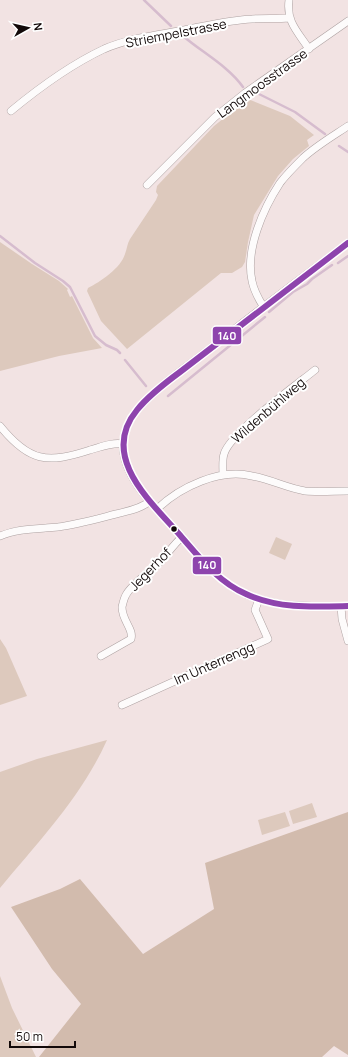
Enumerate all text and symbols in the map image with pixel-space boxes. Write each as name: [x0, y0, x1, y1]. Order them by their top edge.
north arrow: [8, 8, 48, 48]
street label: Striempelstrasse: [124, 14, 228, 52]
text: N: [30, 22, 46, 32]
street label: Langmoosstrasse: [213, 44, 311, 122]
line badge: 140: [212, 326, 242, 345]
text: 140: [218, 328, 236, 343]
street label: Wildenbühlweg: [227, 373, 309, 447]
unlabelled marker: [169, 524, 179, 534]
street label: Jegerhof: [125, 543, 175, 595]
line badge: 140: [192, 556, 222, 575]
text: 140: [198, 557, 216, 572]
street label: Im Unterrengg: [171, 637, 257, 689]
scale bar: [10, 1023, 75, 1049]
text: 50 m: [16, 1028, 43, 1045]

